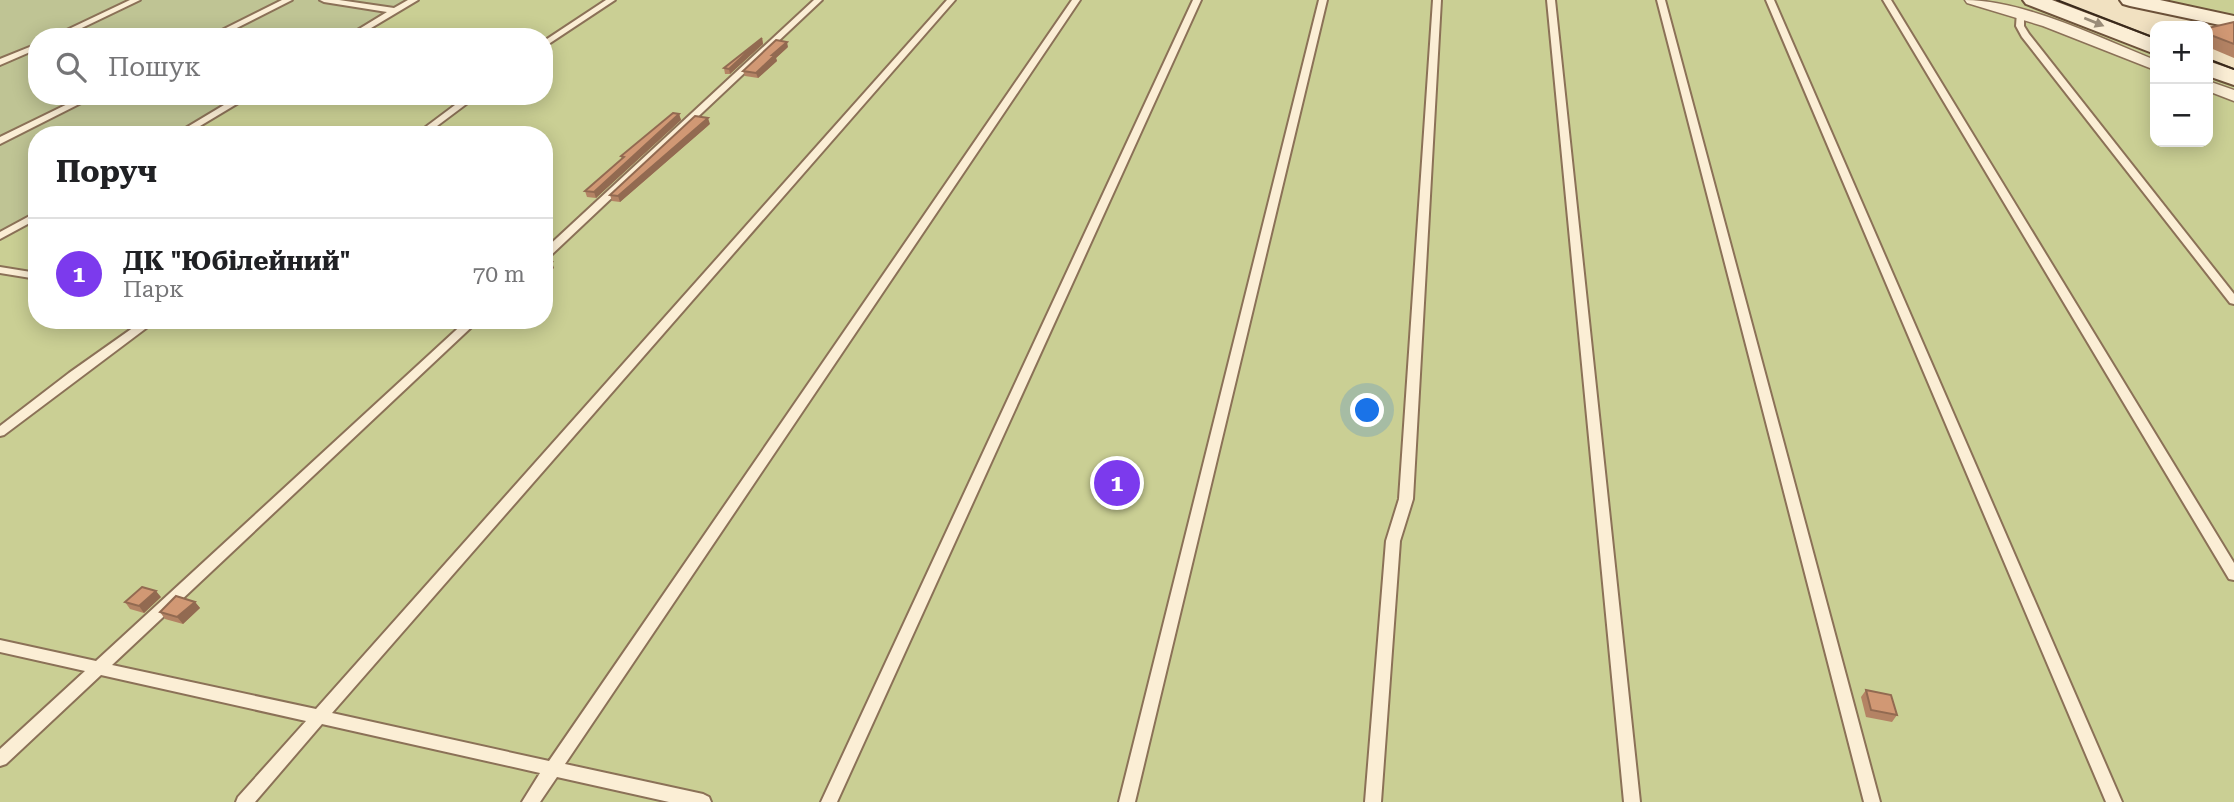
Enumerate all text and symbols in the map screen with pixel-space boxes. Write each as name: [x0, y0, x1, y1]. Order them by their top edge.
one-way arrow: [2084, 17, 2105, 28]
map controls: [2150, 21, 2213, 147]
button: +: [2150, 21, 2213, 84]
search box: [28, 28, 553, 105]
icon: search: [52, 48, 90, 86]
text: Пошук: [108, 52, 201, 82]
button: −: [2150, 84, 2213, 147]
text: Поруч: [56, 154, 157, 189]
text: ДК "Юбілейний": [123, 246, 351, 276]
text: 1: [73, 261, 85, 288]
text: 70 m: [472, 261, 525, 288]
text: Парк: [123, 276, 184, 303]
your location: [1350, 393, 1384, 427]
pin: 1: [1094, 457, 1140, 509]

